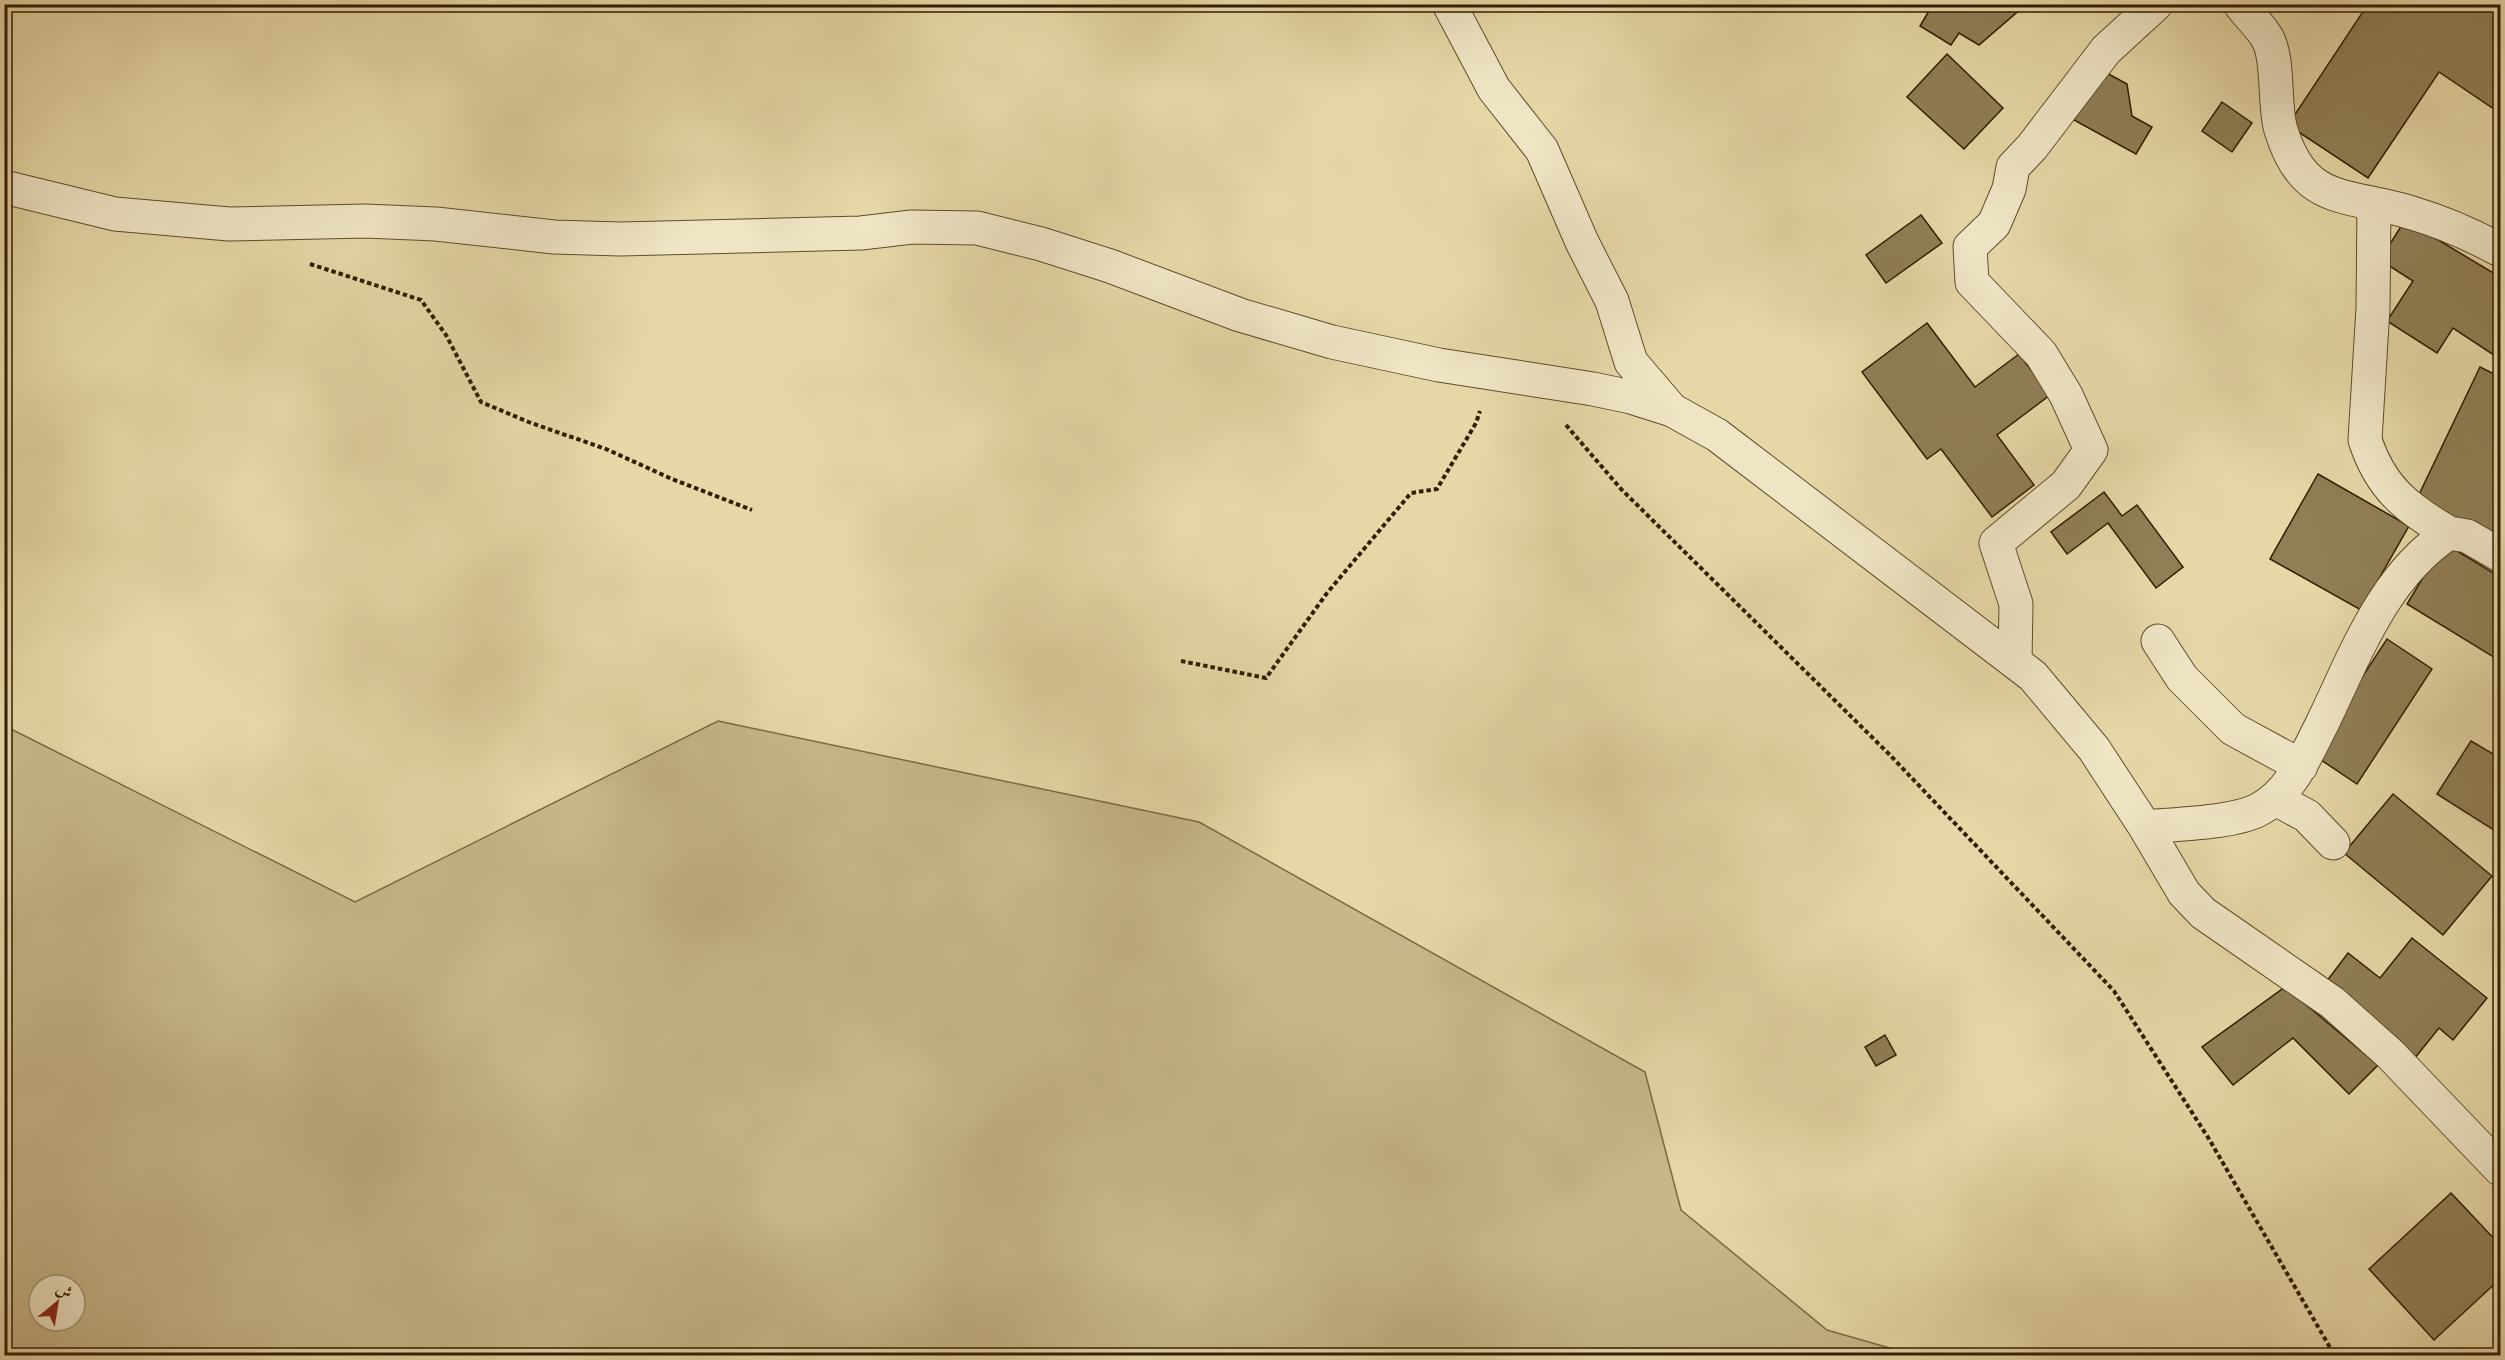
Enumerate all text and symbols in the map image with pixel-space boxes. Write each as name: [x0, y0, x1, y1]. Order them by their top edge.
north arrow: [27, 1273, 87, 1333]
text: ش: [53, 1277, 76, 1303]

